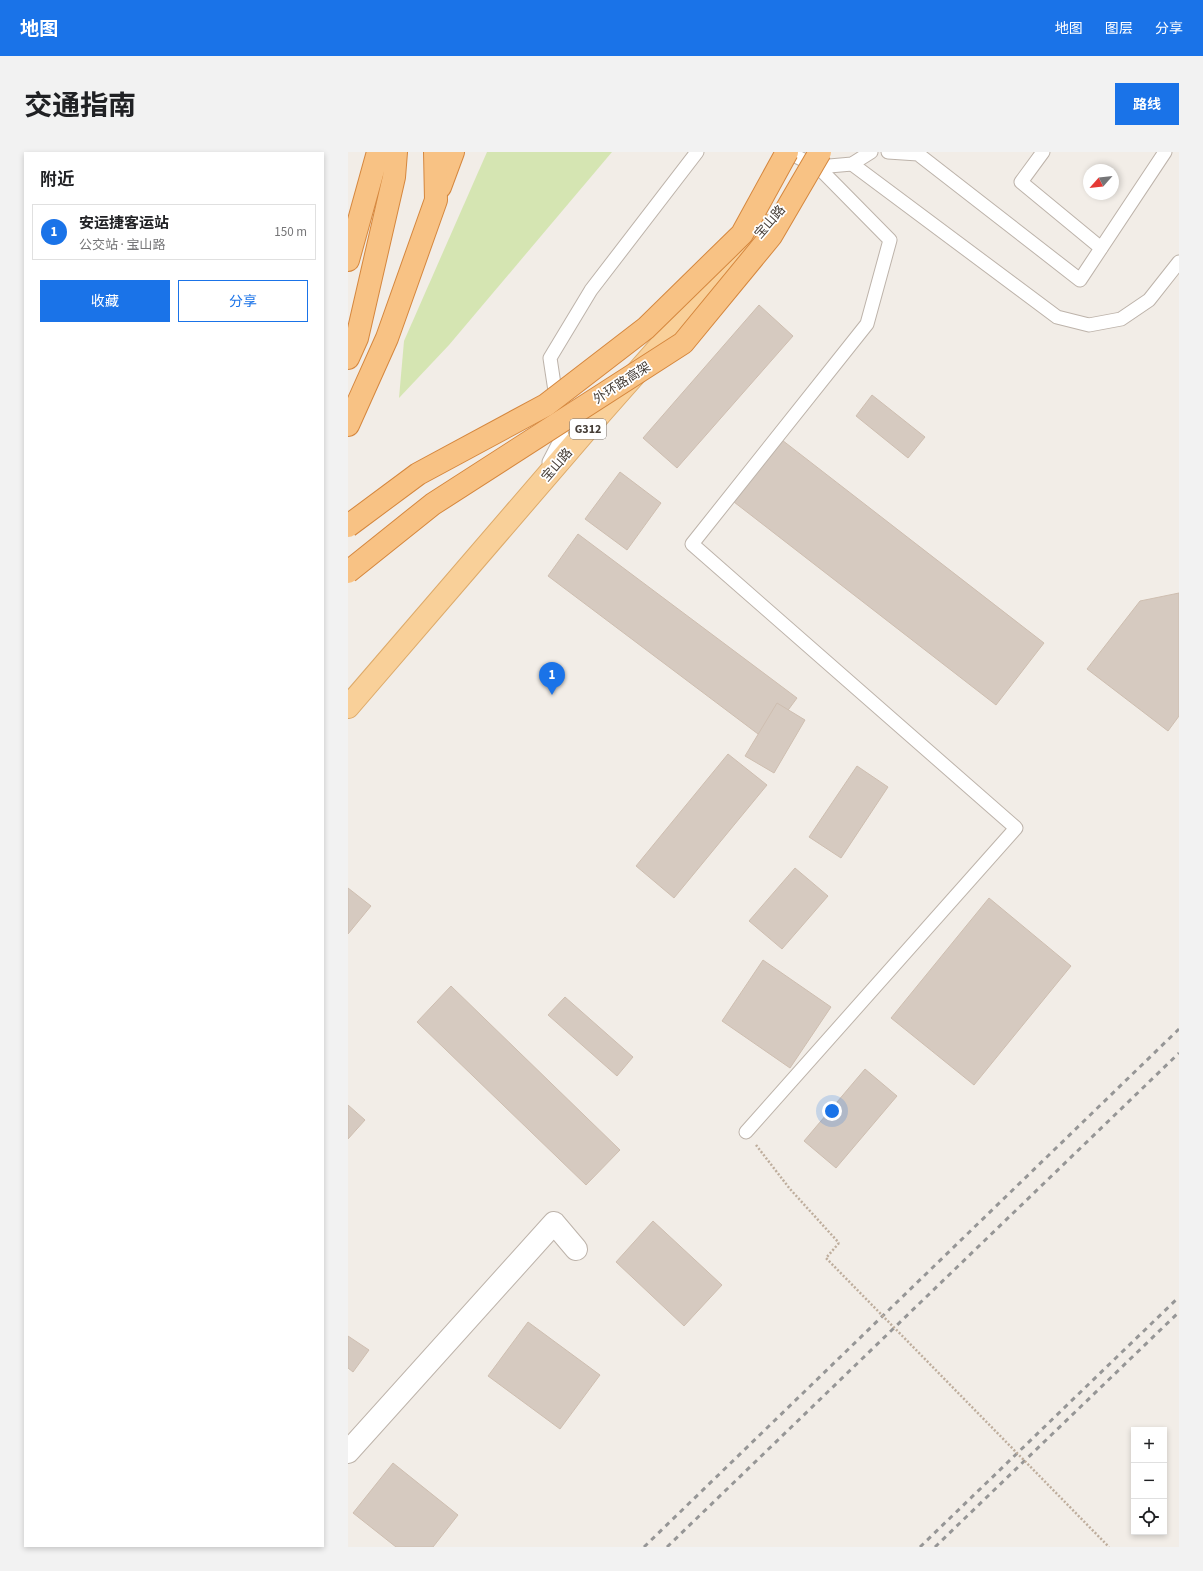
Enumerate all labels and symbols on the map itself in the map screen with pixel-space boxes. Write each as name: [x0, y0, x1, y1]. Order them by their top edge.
north arrow: [1083, 164, 1119, 200]
street label: 宝山路: [750, 201, 790, 243]
street label: 外环路高架: [590, 358, 654, 408]
road number: G312: [570, 419, 606, 439]
street label: 宝山路: [537, 444, 577, 486]
pin: 1: [539, 662, 565, 695]
your location: [822, 1101, 842, 1121]

